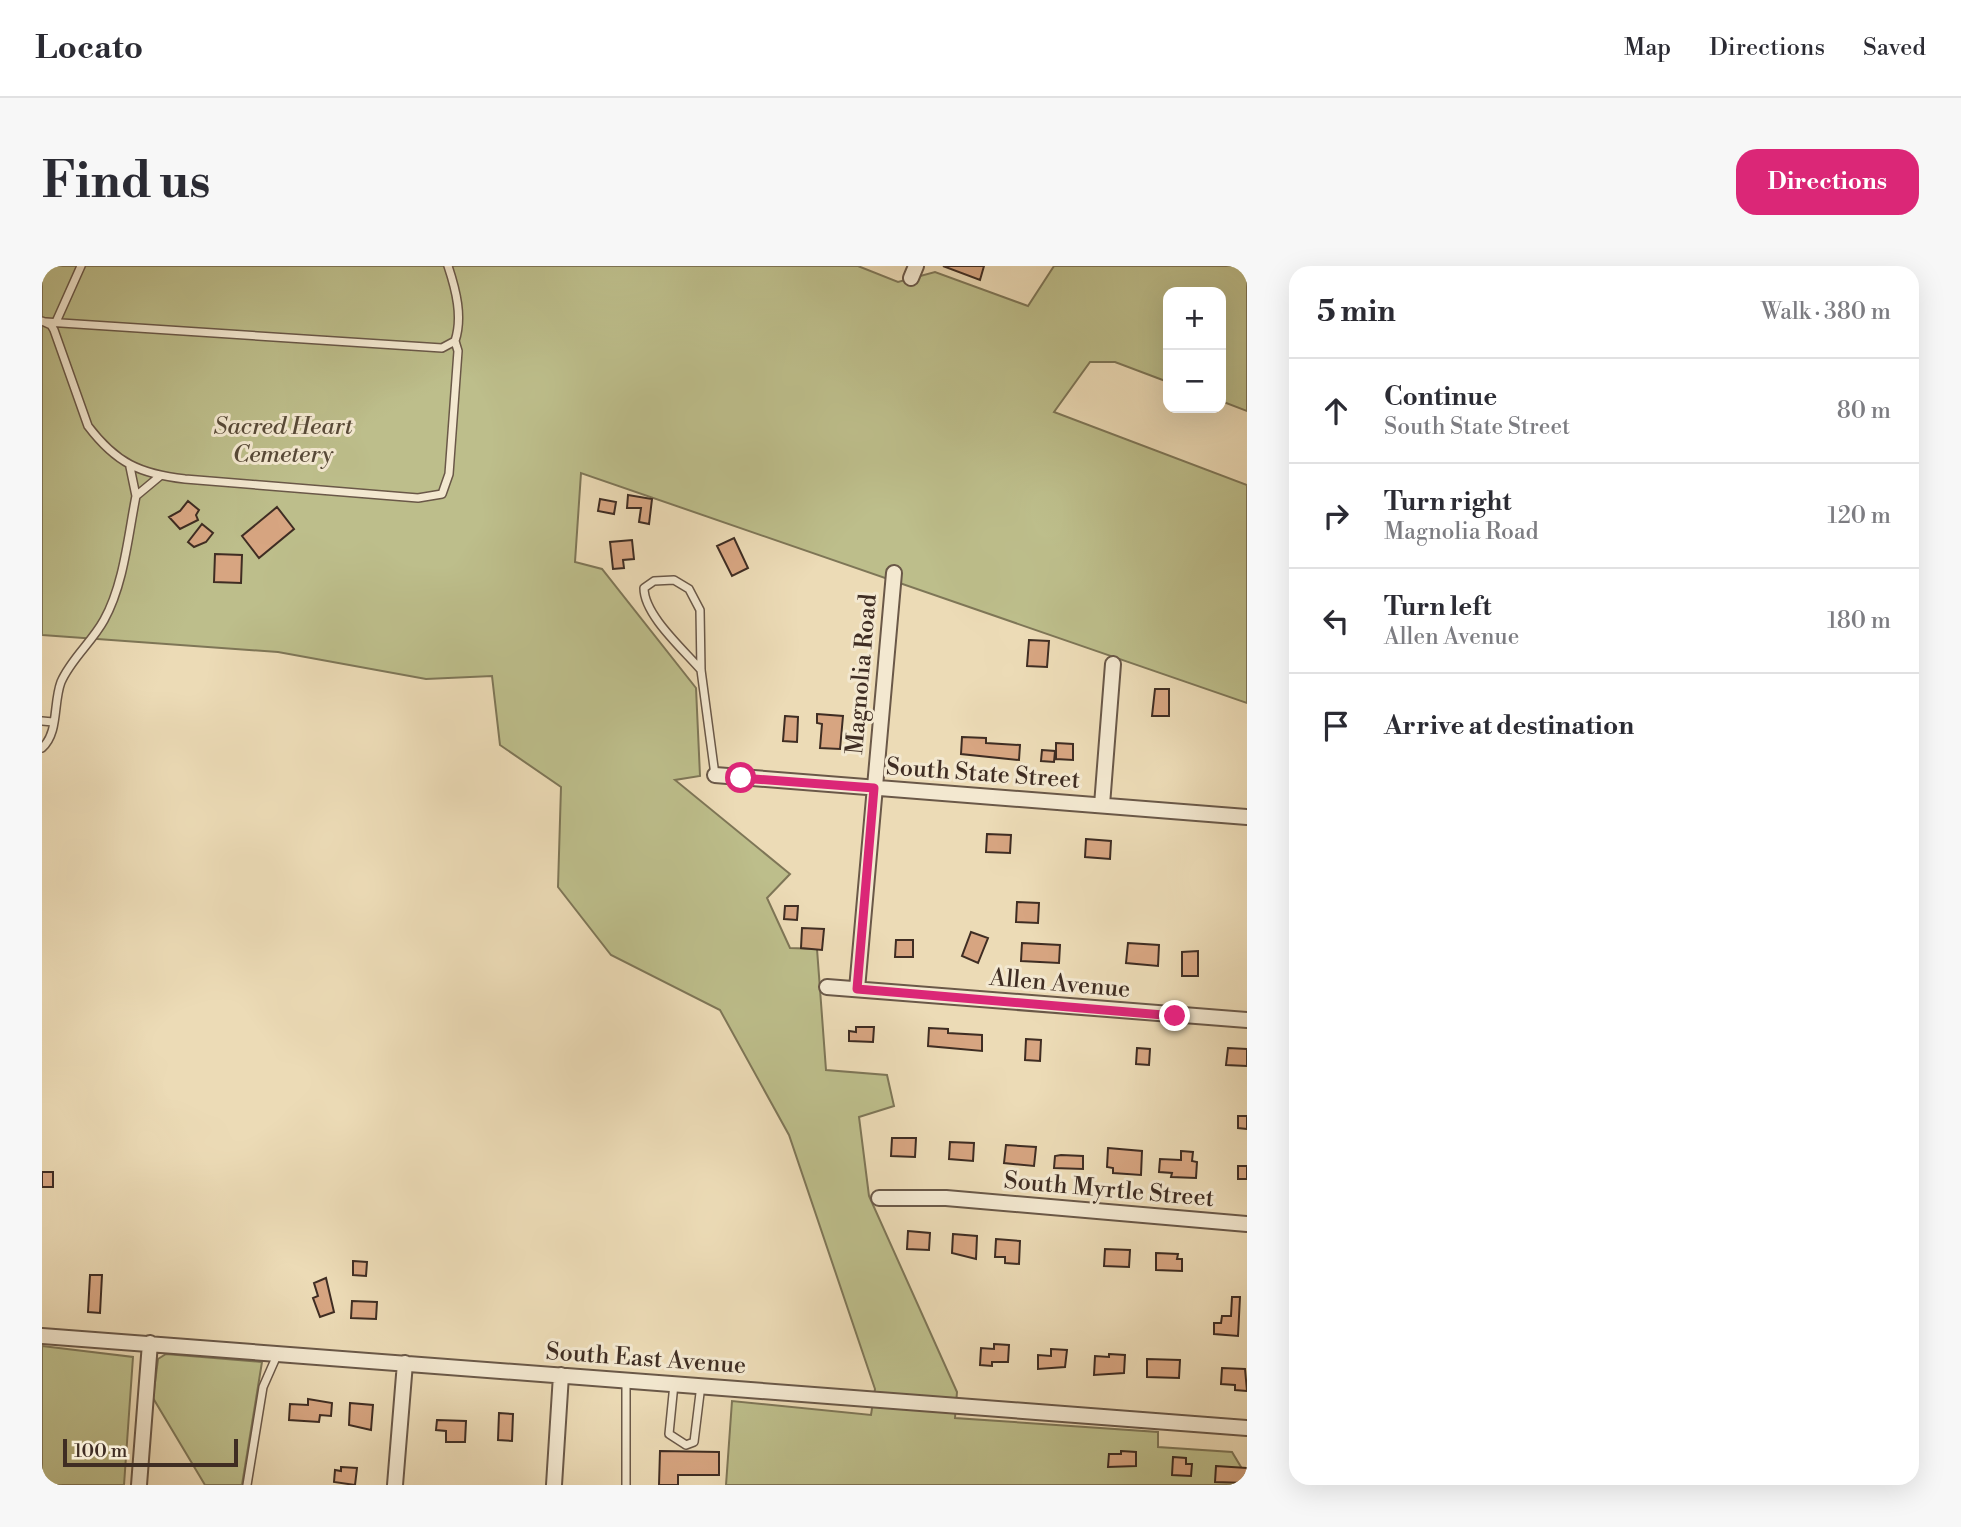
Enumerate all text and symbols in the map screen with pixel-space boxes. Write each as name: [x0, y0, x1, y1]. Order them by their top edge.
text: Locato: [35, 28, 143, 69]
text: Map: [1624, 33, 1671, 63]
text: Directions: [1709, 33, 1825, 63]
text: Saved: [1863, 33, 1926, 63]
button: Directions: [1736, 149, 1919, 215]
text: Find us: [42, 152, 211, 213]
map controls: [1163, 287, 1226, 413]
button: +: [1163, 287, 1226, 350]
text: 5 min: [1317, 293, 1396, 331]
text: Walk · 380 m: [1761, 298, 1891, 326]
button: −: [1163, 350, 1226, 413]
text: Continue: [1384, 381, 1497, 413]
icon: ahead: [1317, 392, 1355, 430]
text: 80 m: [1837, 397, 1891, 425]
park label: Sacred Heart Cemetery: [213, 412, 354, 470]
text: South State Street: [1384, 413, 1570, 441]
text: Turn right: [1384, 486, 1512, 518]
icon: right: [1317, 497, 1355, 535]
text: 120 m: [1827, 502, 1891, 530]
text: Magnolia Road: [1384, 518, 1539, 546]
text: Turn left: [1384, 591, 1492, 623]
street label: Magnolia Road: [840, 592, 884, 756]
icon: left: [1317, 602, 1355, 640]
text: 180 m: [1827, 607, 1891, 635]
text: Allen Avenue: [1384, 623, 1519, 651]
icon: arrive: [1317, 707, 1355, 745]
text: Arrive at destination: [1384, 710, 1634, 742]
street label: South State Street: [885, 752, 1081, 796]
route start: [725, 762, 756, 793]
street label: Allen Avenue: [987, 963, 1132, 1005]
route end: [1159, 1000, 1190, 1031]
street label: South Myrtle Street: [1002, 1166, 1216, 1214]
street label: South East Avenue: [545, 1337, 747, 1381]
scale bar: [63, 1436, 238, 1468]
text: 100 m: [74, 1439, 127, 1463]

